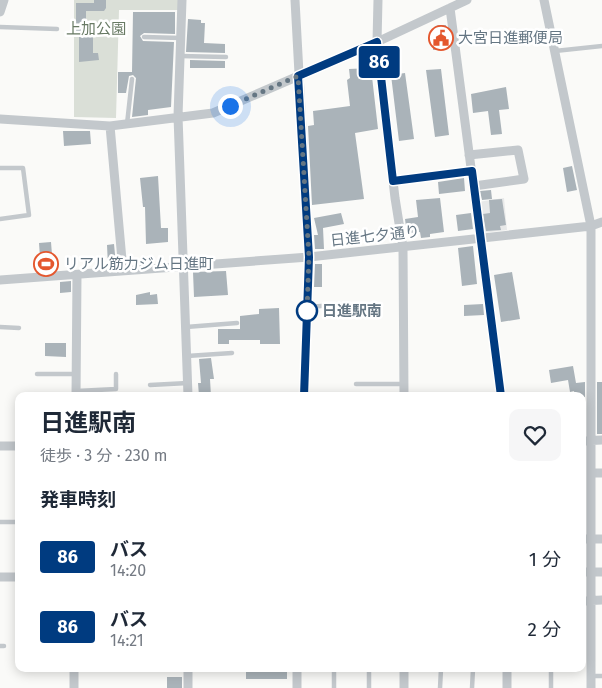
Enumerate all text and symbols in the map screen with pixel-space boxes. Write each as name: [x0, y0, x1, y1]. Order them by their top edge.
park label: 上加公園: [66, 20, 126, 38]
public building icon: 大宮日進郵便局: [428, 25, 454, 51]
place label: 大宮日進郵便局: [458, 29, 563, 47]
line badge: 86: [356, 46, 402, 78]
text: 86: [369, 51, 389, 73]
your location: [218, 94, 243, 119]
street label: 日進七夕通り: [329, 222, 421, 250]
sports icon: リアル筋力ジム日進町: [33, 251, 59, 277]
place label: リアル筋力ジム日進町: [64, 255, 214, 273]
marker: 日進駅南: [296, 300, 318, 322]
place label: 日進駅南: [322, 302, 382, 320]
text: 日進駅南: [40, 409, 136, 437]
button: heart: [509, 409, 561, 461]
text: 徒歩 · 3 分 · 230 m: [40, 446, 168, 465]
text: 発車時刻: [40, 488, 116, 511]
text: バス: [110, 538, 148, 561]
text: 86: [57, 546, 78, 568]
text: 1 分: [529, 548, 561, 571]
text: 14:20: [110, 561, 146, 580]
text: バス: [110, 608, 148, 631]
text: 86: [57, 616, 78, 638]
text: 2 分: [528, 618, 561, 641]
text: 14:21: [110, 631, 144, 650]

